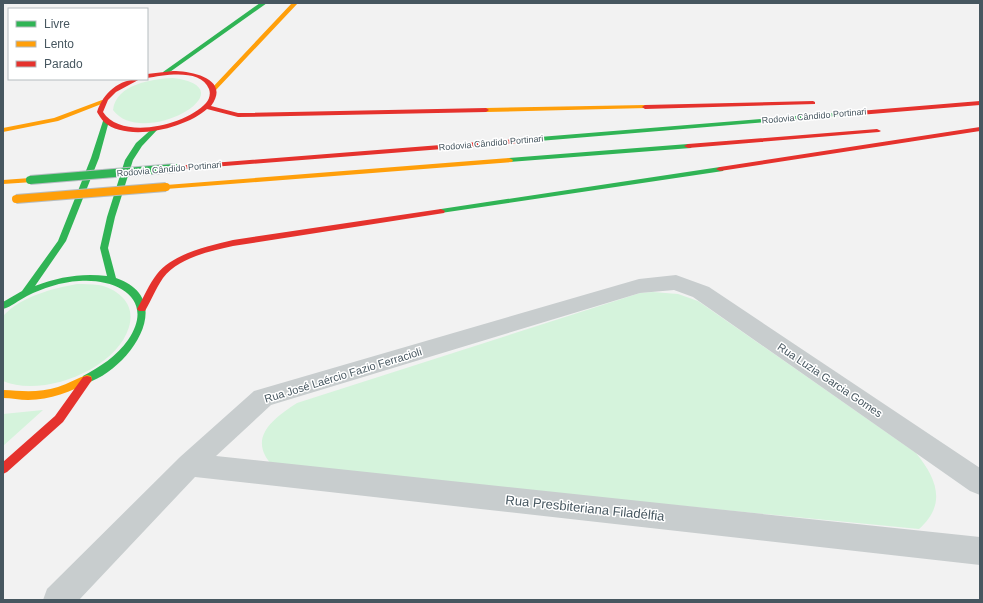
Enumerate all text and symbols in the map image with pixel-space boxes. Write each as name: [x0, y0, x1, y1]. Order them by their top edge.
legend: [8, 8, 148, 80]
text: Livre: [44, 17, 70, 31]
text: Lento: [44, 37, 74, 51]
text: Parado: [44, 57, 83, 71]
street label: Rodovia Cândido Portinari: [761, 106, 867, 126]
street label: Rodovia Cândido Portinari: [438, 133, 544, 153]
street label: Rodovia Cândido Portinari: [116, 159, 222, 179]
street label: Rua Luzia Garcia Gomes: [775, 340, 885, 420]
street label: Rua José Laércio Fazio Ferracioli: [263, 345, 423, 405]
street label: Rua Presbiteriana Filadélfia: [505, 492, 666, 524]

